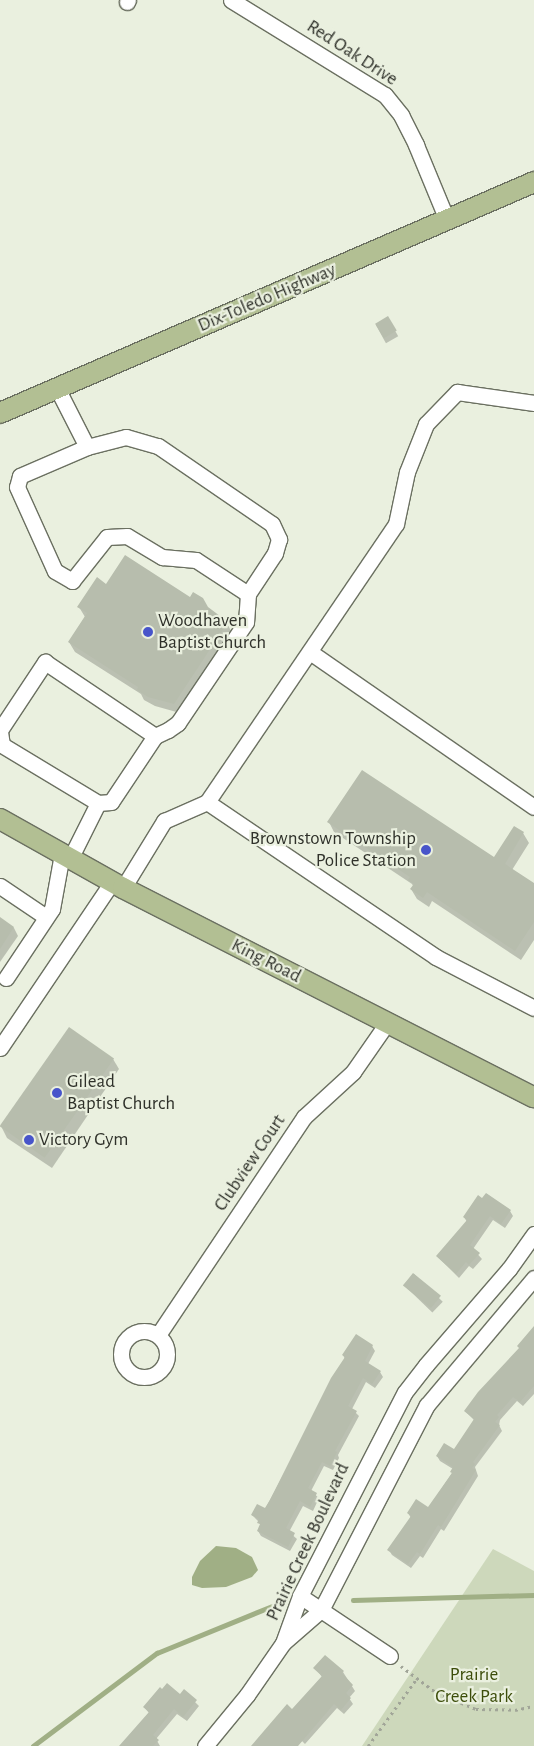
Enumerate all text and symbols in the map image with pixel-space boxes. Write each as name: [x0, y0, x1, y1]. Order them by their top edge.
street label: Red Oak Drive: [302, 15, 402, 91]
street label: Dix-Toledo Highway: [195, 259, 339, 337]
place label: Woodhaven Baptist Church: [158, 610, 266, 654]
marker: Woodhaven Baptist Church: [142, 626, 154, 638]
place label: Brownstown Township Police Station: [250, 828, 416, 872]
marker: Brownstown Township Police Station: [420, 844, 432, 856]
street label: King Road: [227, 934, 305, 988]
place label: Gilead Baptist Church: [67, 1071, 175, 1115]
marker: Gilead Baptist Church: [51, 1087, 63, 1099]
street label: Clubview Court: [209, 1110, 291, 1216]
place label: Victory Gym: [39, 1129, 129, 1151]
marker: Victory Gym: [23, 1134, 35, 1146]
street label: Prairie Creek Boulevard: [261, 1460, 355, 1624]
park label: Prairie Creek Park: [435, 1664, 513, 1708]

